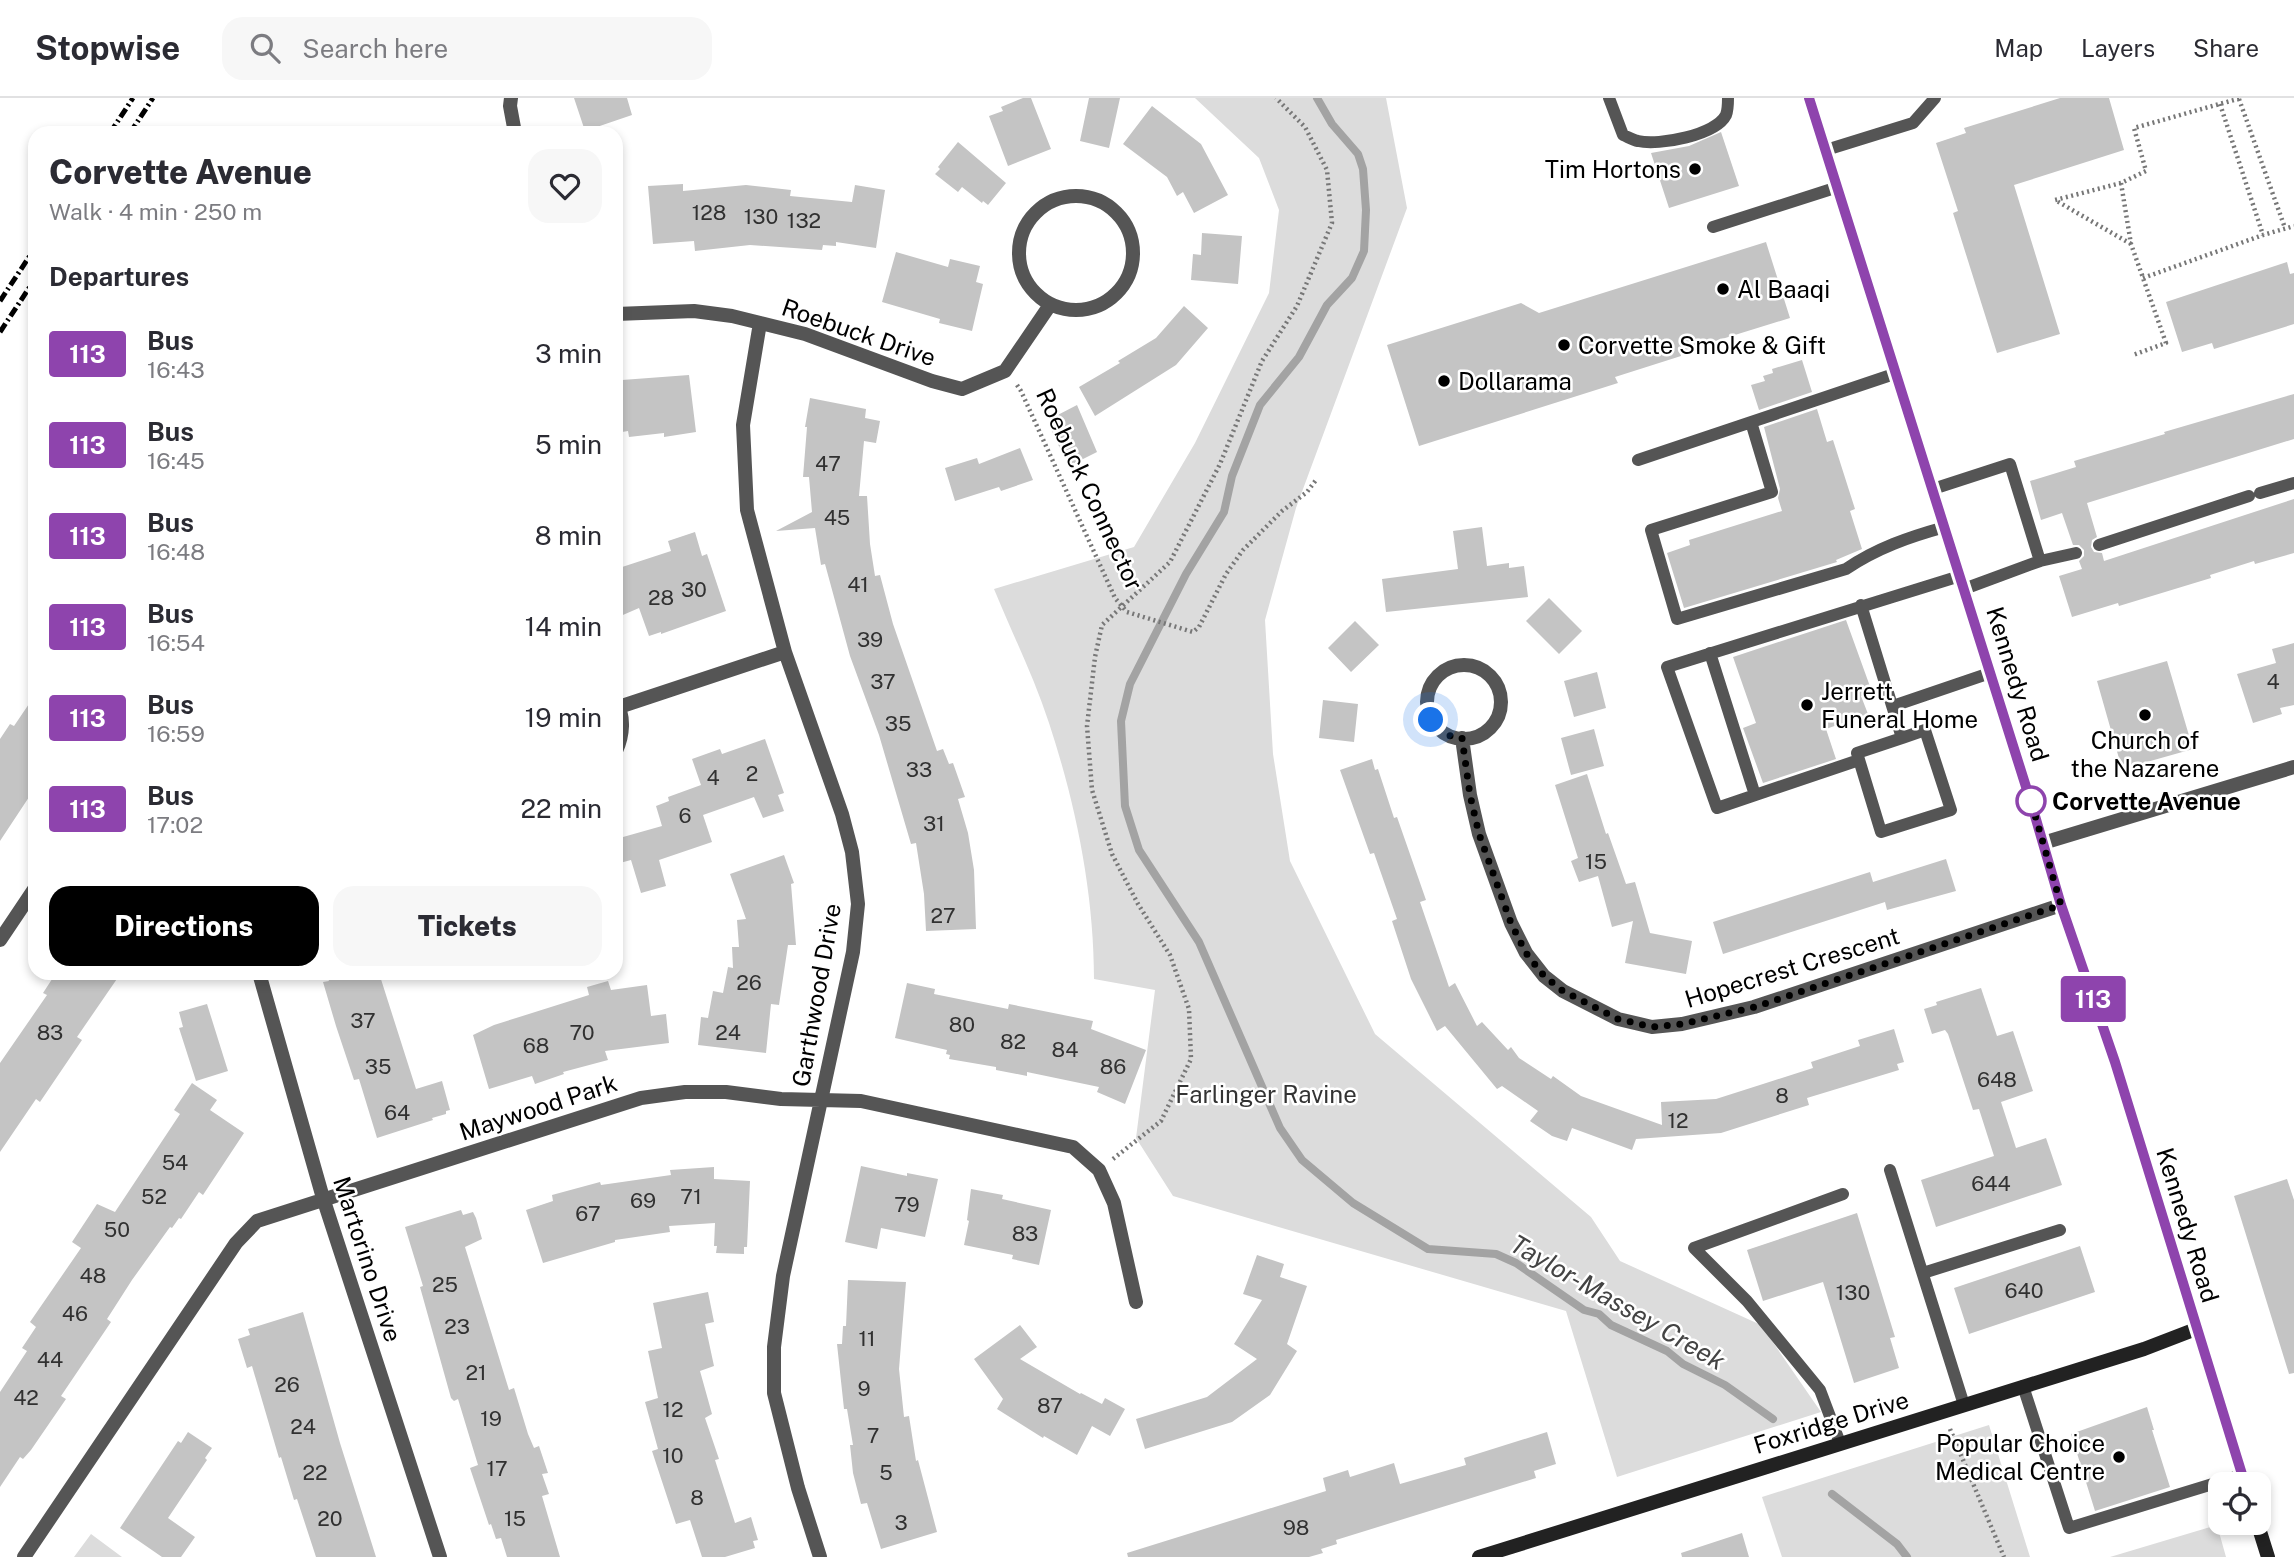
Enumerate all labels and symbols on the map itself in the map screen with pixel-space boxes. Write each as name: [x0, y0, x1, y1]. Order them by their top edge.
place label: Tim Hortons: [1545, 155, 1681, 183]
marker: Tim Hortons: [1687, 161, 1703, 177]
house number: 128: [692, 200, 726, 225]
house number: 130: [744, 204, 778, 229]
house number: 132: [787, 208, 821, 233]
place label: Al Baaqi: [1737, 275, 1830, 303]
marker: Al Baaqi: [1715, 281, 1731, 297]
street label: Roebuck Drive: [778, 293, 940, 371]
place label: Corvette Smoke & Gift: [1578, 331, 1826, 359]
marker: Corvette Smoke & Gift: [1556, 337, 1572, 353]
place label: Dollarama: [1458, 367, 1572, 395]
marker: Dollarama: [1436, 373, 1452, 389]
street label: Roebuck Connector: [1031, 384, 1149, 594]
house number: 47: [815, 451, 841, 476]
house number: 45: [824, 505, 850, 530]
house number: 41: [847, 572, 869, 597]
house number: 30: [681, 577, 707, 602]
house number: 28: [648, 585, 674, 610]
street label: Kennedy Road: [1981, 603, 2055, 765]
house number: 39: [857, 627, 883, 652]
house number: 37: [870, 669, 896, 694]
house number: 4: [2266, 669, 2280, 694]
place label: Jerrett Funeral Home: [1821, 677, 1978, 733]
marker: Jerrett Funeral Home: [1799, 697, 1815, 713]
your location: [1413, 702, 1448, 737]
marker: Church of the Nazarene: [2137, 707, 2153, 723]
house number: 35: [885, 711, 911, 736]
place label: Church of the Nazarene: [2071, 726, 2219, 782]
house number: 33: [906, 757, 932, 782]
house number: 2: [746, 761, 758, 786]
house number: 4: [706, 765, 720, 790]
marker: Corvette Avenue: [2016, 786, 2046, 816]
place label: Corvette Avenue: [2052, 787, 2241, 815]
house number: 6: [678, 803, 692, 828]
house number: 31: [923, 811, 945, 836]
house number: 15: [1585, 849, 1607, 874]
street label: Garthwood Drive: [786, 901, 846, 1089]
house number: 27: [930, 903, 956, 928]
street label: Hopecrest Crescent: [1681, 921, 1903, 1013]
house number: 26: [736, 970, 762, 995]
line badge: 113: [2053, 976, 2133, 1022]
house number: 37: [350, 1008, 376, 1033]
house number: 80: [949, 1012, 975, 1037]
house number: 83: [37, 1020, 63, 1045]
house number: 70: [569, 1020, 595, 1045]
house number: 24: [715, 1020, 741, 1045]
house number: 82: [1000, 1029, 1026, 1054]
house number: 68: [523, 1033, 549, 1058]
house number: 84: [1052, 1037, 1078, 1062]
house number: 35: [365, 1054, 391, 1079]
house number: 86: [1100, 1054, 1126, 1079]
house number: 648: [1977, 1067, 2017, 1092]
street label: Maywood Park: [456, 1068, 620, 1146]
park label: Farlinger Ravine: [1175, 1080, 1357, 1108]
house number: 8: [1775, 1083, 1789, 1108]
house number: 64: [384, 1100, 410, 1125]
house number: 12: [1667, 1108, 1689, 1133]
street label: Kennedy Road: [2151, 1144, 2225, 1306]
house number: 54: [162, 1150, 188, 1175]
house number: 644: [1971, 1171, 2011, 1196]
street label: Martorino Drive: [328, 1173, 408, 1345]
house number: 52: [141, 1184, 167, 1209]
house number: 71: [680, 1184, 702, 1209]
house number: 69: [630, 1188, 656, 1213]
house number: 79: [894, 1192, 920, 1217]
house number: 67: [575, 1201, 601, 1226]
house number: 50: [104, 1217, 130, 1242]
house number: 83: [1012, 1221, 1038, 1246]
water label: Taylor-Massey Creek: [1505, 1228, 1731, 1376]
house number: 48: [80, 1263, 106, 1288]
house number: 25: [432, 1272, 458, 1297]
house number: 640: [2004, 1278, 2044, 1303]
house number: 130: [1836, 1280, 1870, 1305]
house number: 46: [62, 1301, 88, 1326]
house number: 23: [444, 1314, 470, 1339]
house number: 11: [858, 1326, 876, 1351]
house number: 44: [37, 1347, 63, 1372]
house number: 21: [465, 1360, 487, 1385]
house number: 26: [274, 1372, 300, 1397]
house number: 9: [857, 1376, 871, 1401]
house number: 42: [13, 1385, 39, 1410]
street label: Foxridge Drive: [1750, 1385, 1912, 1459]
house number: 87: [1037, 1393, 1063, 1418]
house number: 12: [662, 1397, 684, 1422]
house number: 19: [480, 1406, 502, 1431]
house number: 24: [290, 1414, 316, 1439]
house number: 7: [867, 1423, 879, 1448]
place label: Popular Choice Medical Centre: [1935, 1429, 2105, 1485]
house number: 10: [662, 1443, 684, 1468]
marker: Popular Choice Medical Centre: [2111, 1449, 2127, 1465]
house number: 17: [486, 1456, 508, 1481]
house number: 22: [302, 1460, 328, 1485]
house number: 5: [879, 1460, 893, 1485]
house number: 8: [690, 1485, 704, 1510]
house number: 20: [317, 1506, 343, 1531]
house number: 15: [504, 1506, 526, 1531]
house number: 3: [894, 1510, 908, 1535]
house number: 98: [1283, 1515, 1309, 1540]

